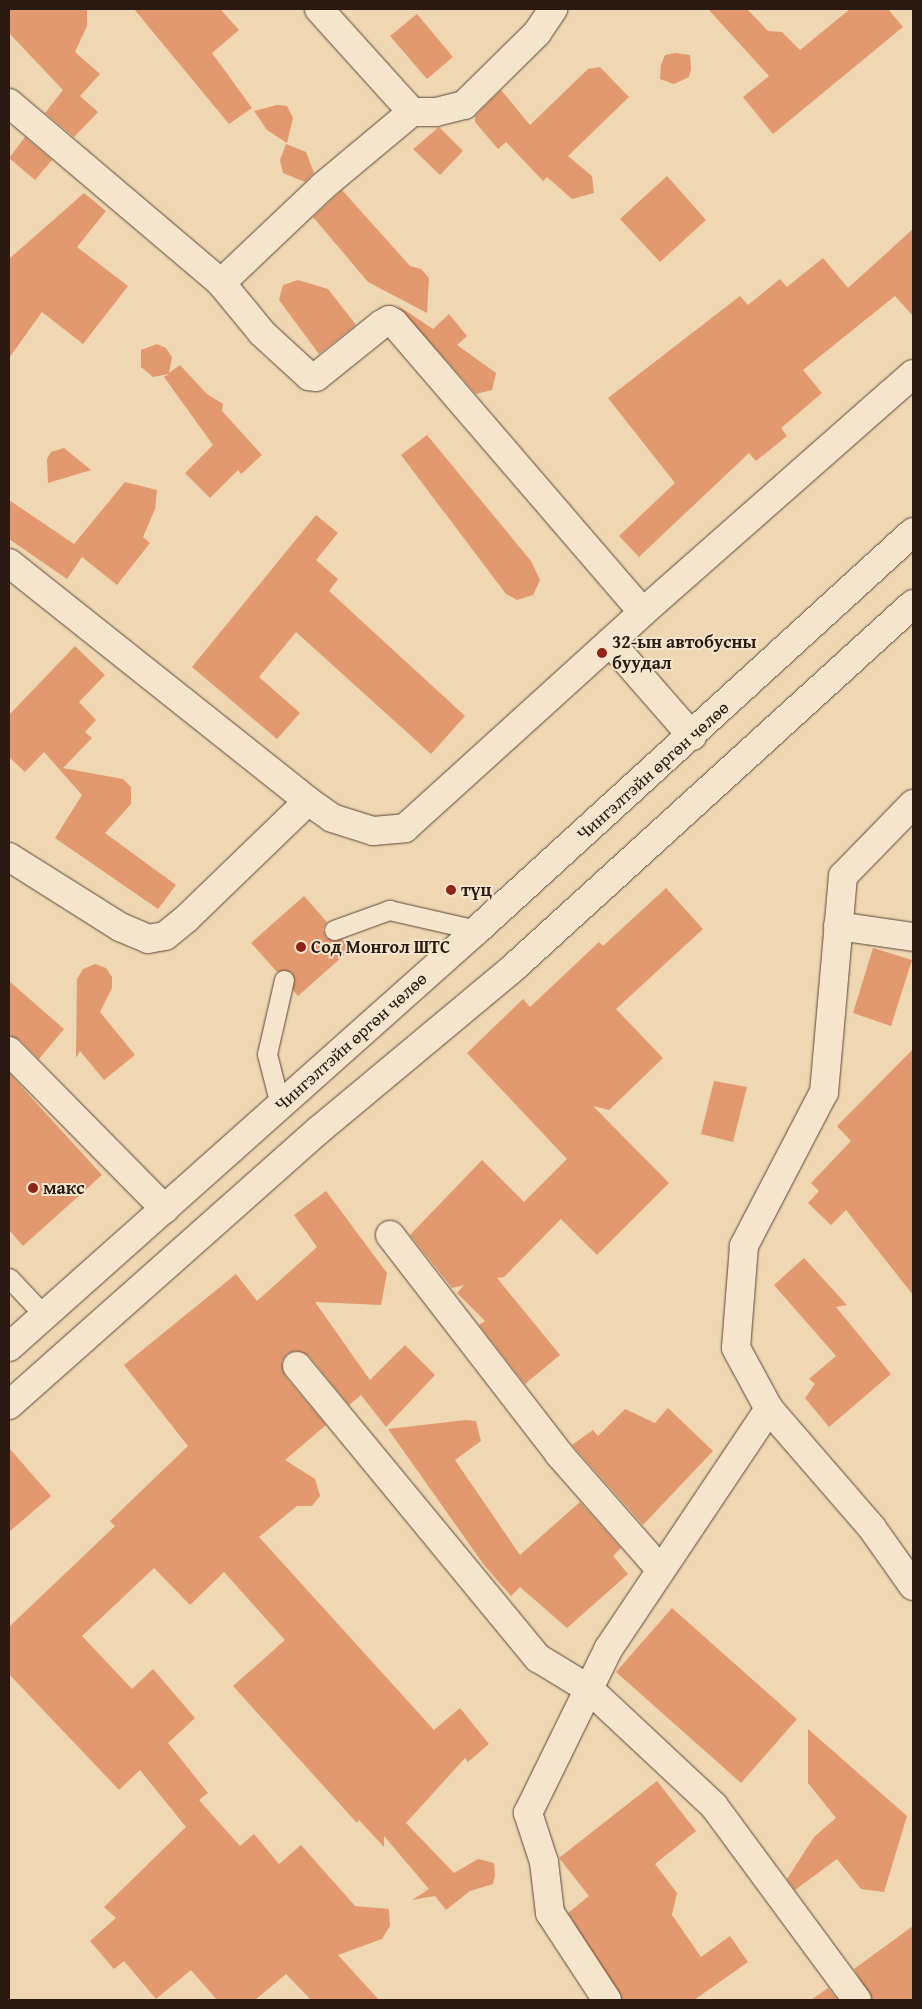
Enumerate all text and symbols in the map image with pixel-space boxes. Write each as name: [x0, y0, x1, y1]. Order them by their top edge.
place label: 32-ын автобусны буудал: [612, 632, 756, 674]
marker: 32-ын автобусны буудал: [596, 647, 608, 659]
street label: Чингэлтэйн өргөн чөлөө: [572, 697, 734, 845]
place label: түц: [461, 879, 492, 901]
marker: түц: [445, 884, 457, 896]
place label: Сод Монгол ШТС: [311, 936, 450, 958]
marker: Сод Монгол ШТС: [295, 941, 307, 953]
street label: Чингэлтэйн өргөн чөлөө: [270, 968, 432, 1116]
place label: макс: [43, 1177, 84, 1199]
marker: макс: [27, 1182, 39, 1194]

